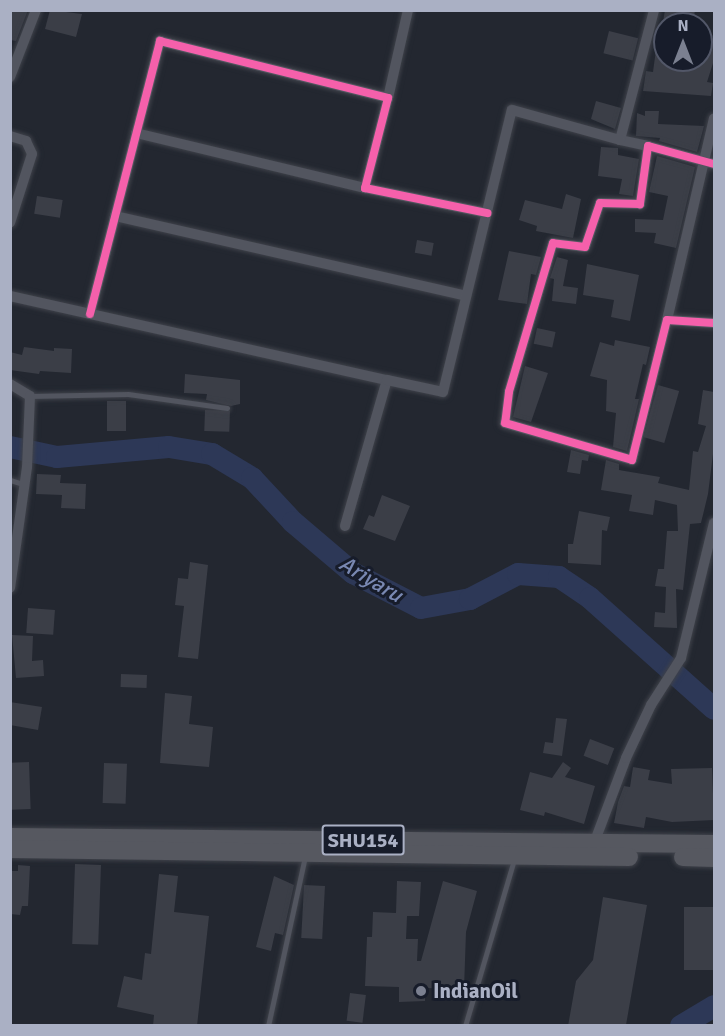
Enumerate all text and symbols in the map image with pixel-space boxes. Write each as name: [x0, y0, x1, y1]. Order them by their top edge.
north arrow: [653, 12, 713, 72]
text: N: [677, 16, 689, 36]
water label: Ariyaru: [335, 550, 407, 608]
road number: SHU154: [321, 823, 405, 857]
place label: IndianOil: [433, 978, 518, 1004]
marker: IndianOil: [414, 984, 428, 998]

